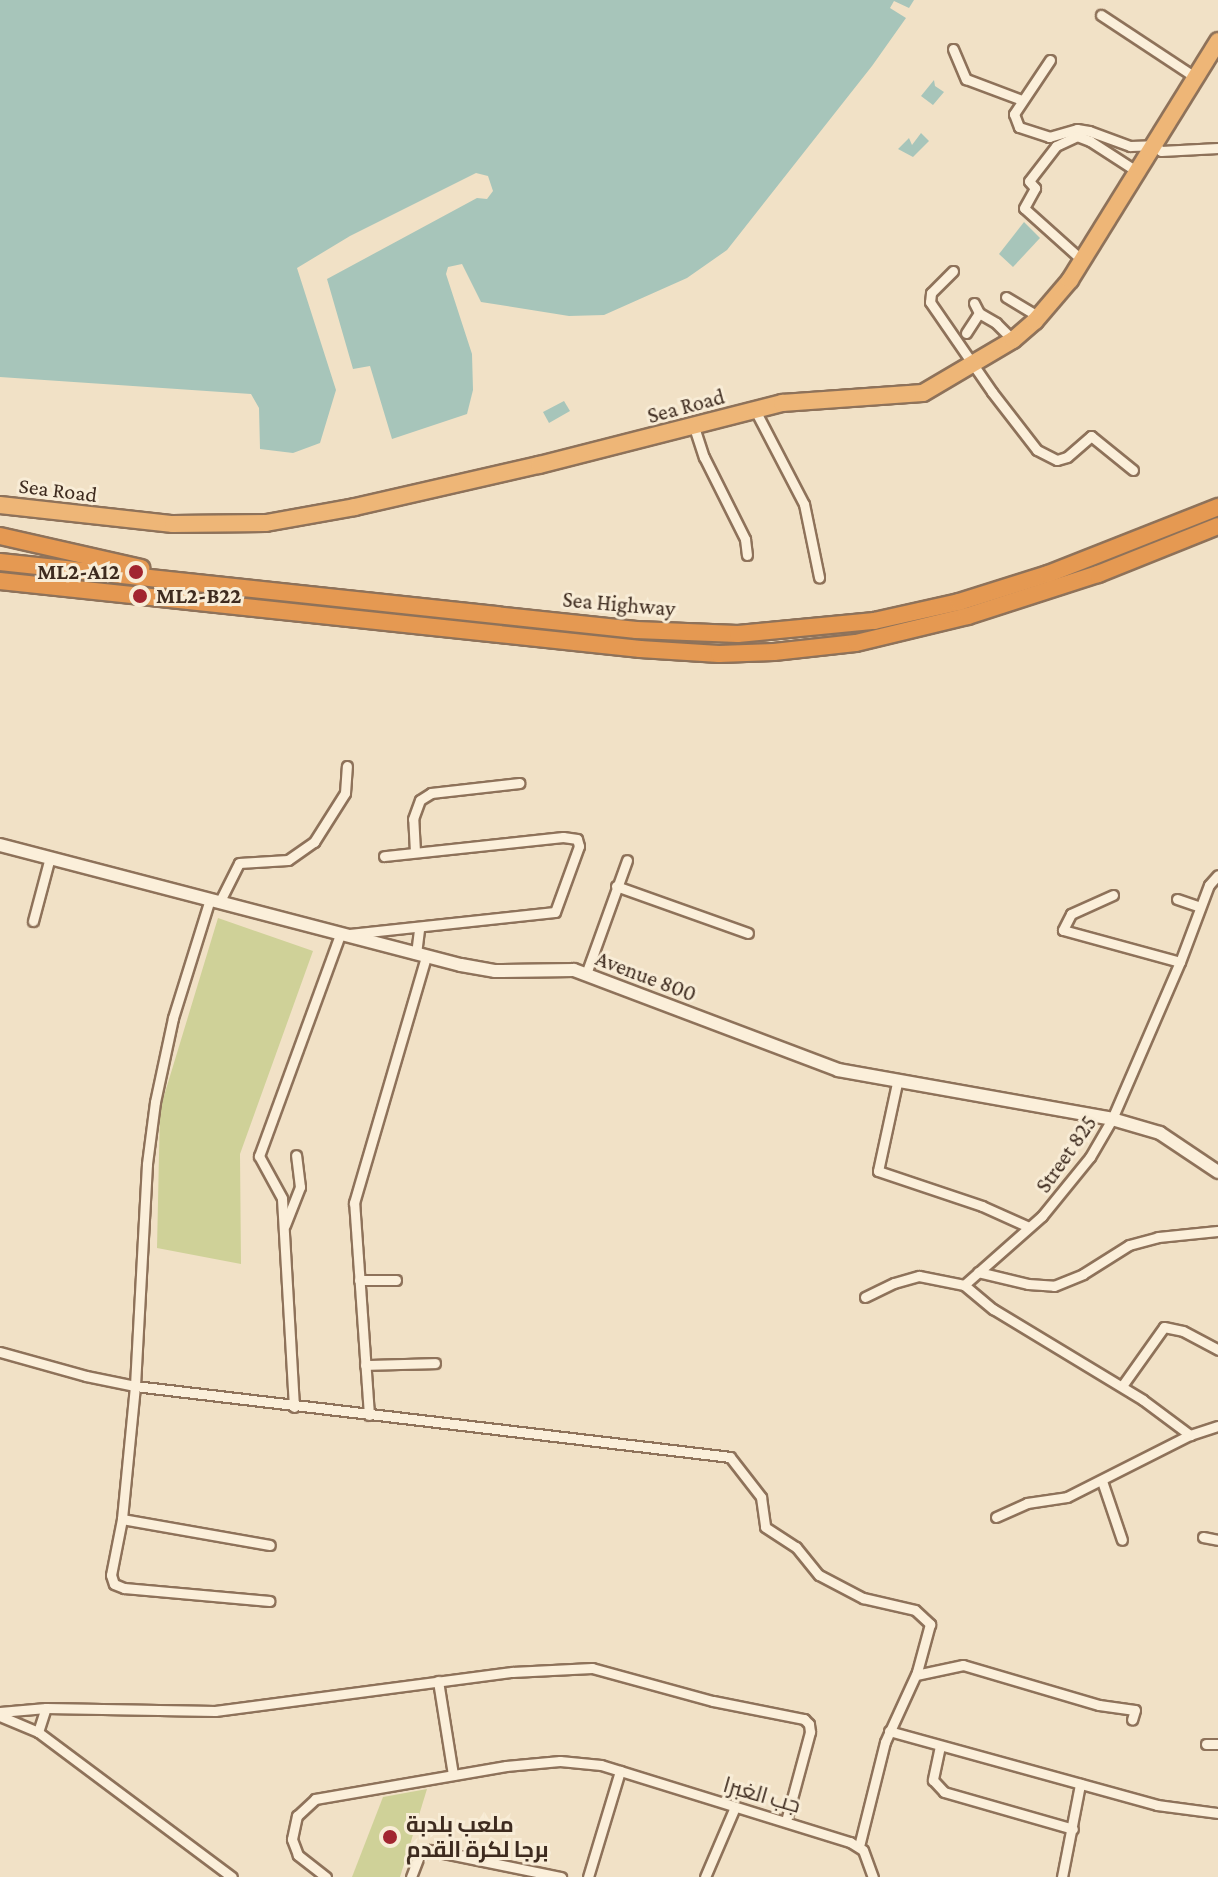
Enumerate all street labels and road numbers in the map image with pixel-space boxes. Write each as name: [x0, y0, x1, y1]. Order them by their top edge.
street label: Sea Road: [644, 383, 728, 429]
street label: Sea Road: [17, 472, 99, 508]
street label: Sea Highway: [562, 586, 676, 622]
street label: Avenue 800: [592, 945, 700, 1007]
street label: Street 825: [1030, 1110, 1102, 1198]
street label: جب الغبرا: [720, 1771, 804, 1819]

